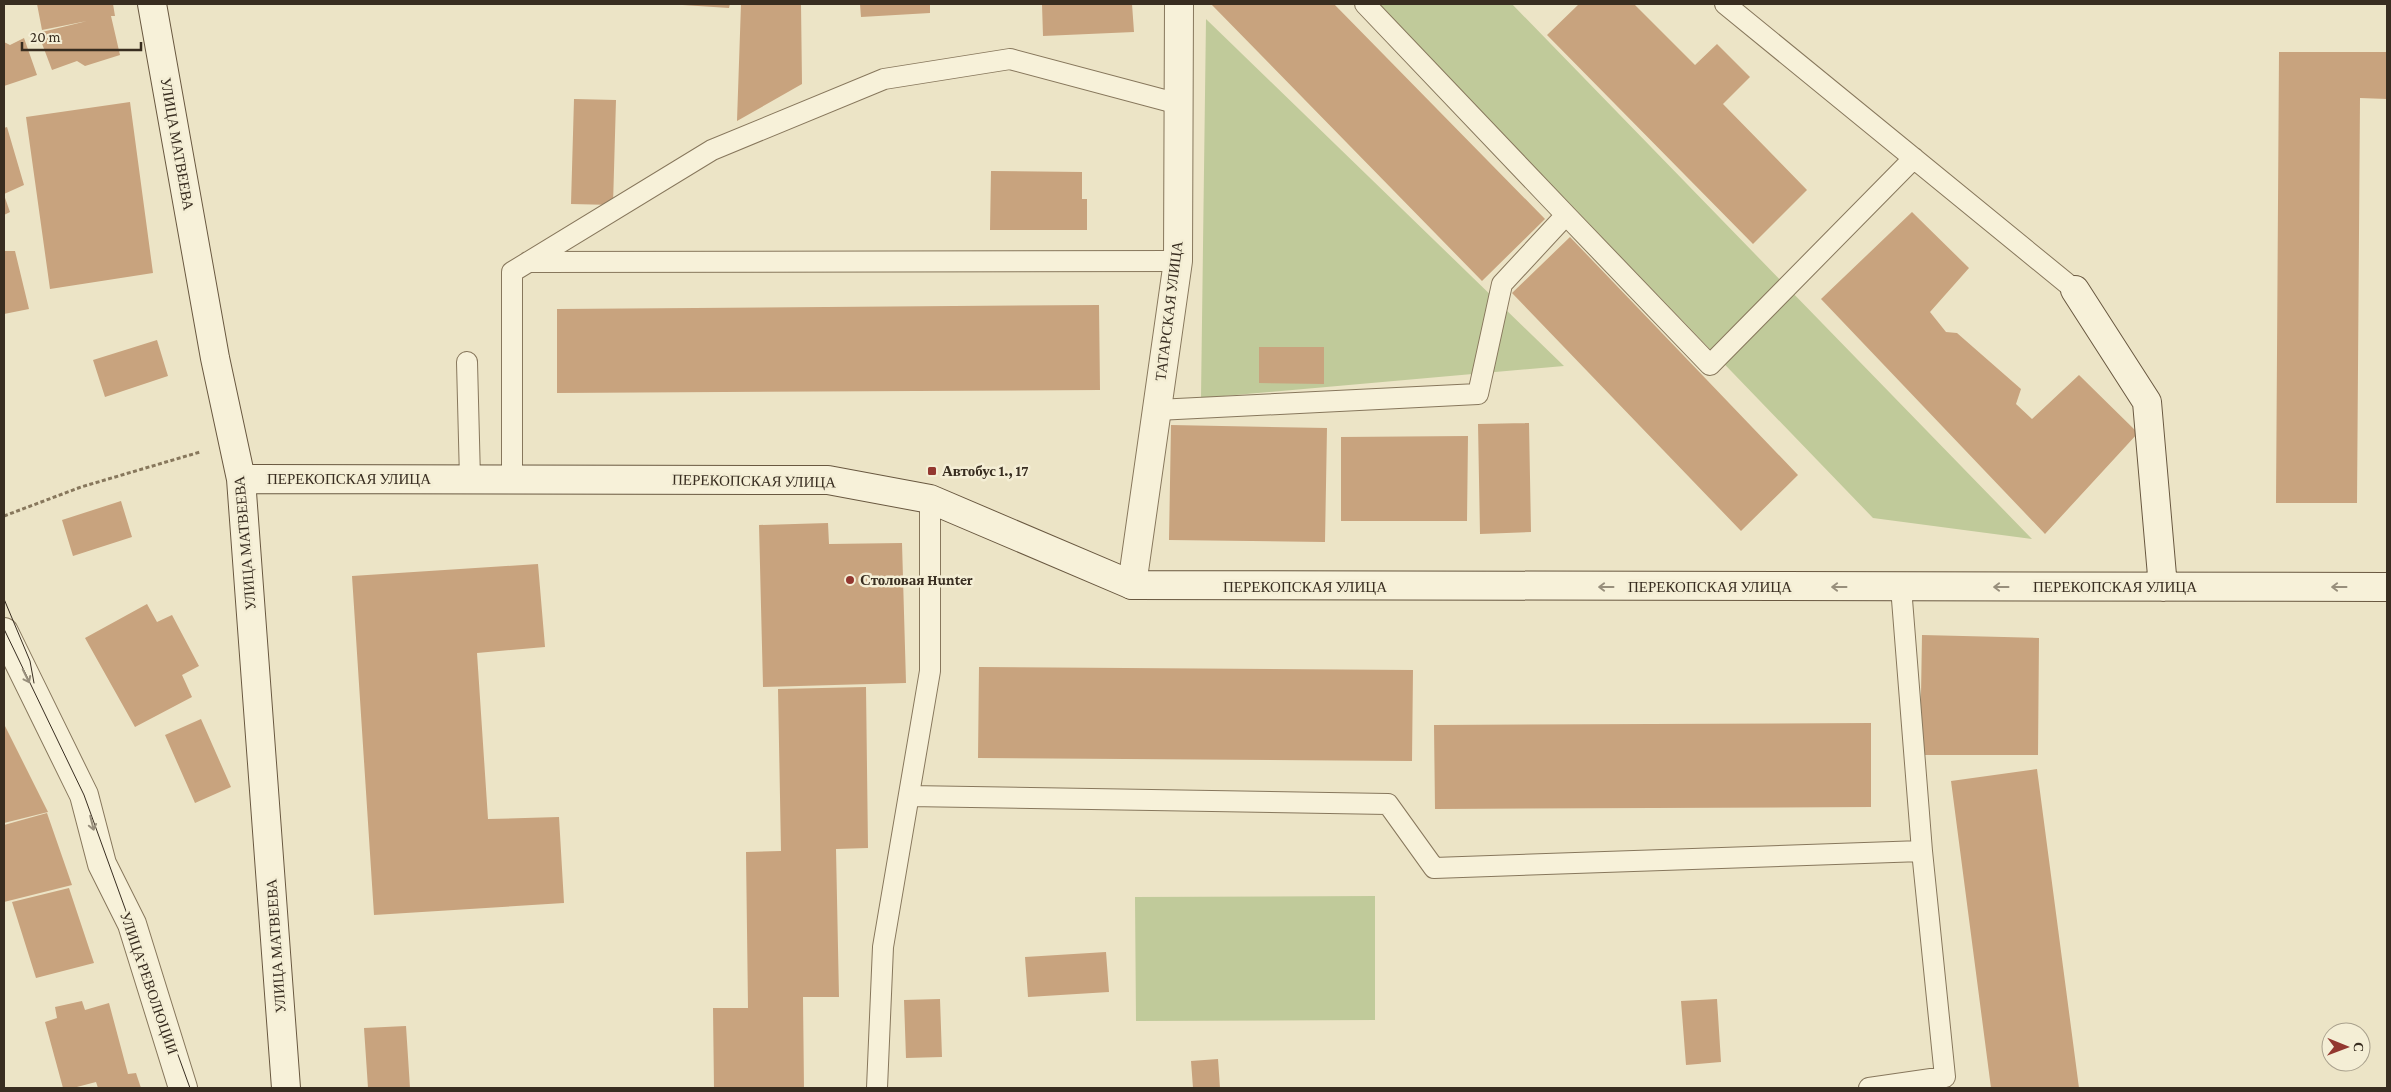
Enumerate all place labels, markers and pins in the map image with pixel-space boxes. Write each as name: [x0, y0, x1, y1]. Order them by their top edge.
place label: Автобус 1., 17: [942, 463, 1028, 479]
marker: Автобус 1., 17: [926, 465, 938, 477]
place label: Столовая Hunter: [860, 572, 973, 588]
marker: Столовая Hunter: [844, 574, 856, 586]

